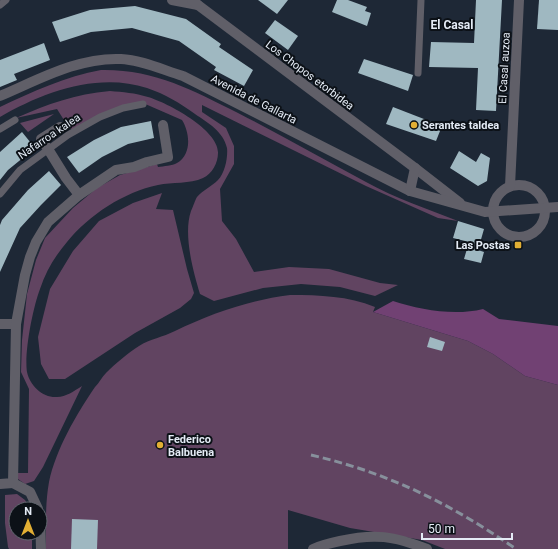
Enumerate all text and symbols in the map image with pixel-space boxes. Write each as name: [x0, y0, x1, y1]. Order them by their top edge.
district label: El Casal: [431, 18, 473, 32]
street label: El Casal auzoa: [496, 32, 513, 104]
street label: Los Chopos etorbidea: [263, 38, 356, 113]
street label: Avenida de Gallarta: [209, 72, 299, 127]
street label: Nafarroa kalea: [16, 111, 83, 162]
place label: Serantes taldea: [422, 119, 499, 132]
marker: Serantes taldea: [409, 120, 419, 130]
place label: Las Postas: [456, 239, 510, 252]
marker: Las Postas: [513, 240, 523, 250]
place label: Federico Balbuena: [168, 433, 214, 459]
marker: Federico Balbuena: [155, 440, 165, 450]
north arrow: [8, 501, 48, 541]
text: N: [24, 505, 32, 518]
scale bar: [422, 515, 512, 541]
text: 50 m: [428, 522, 455, 536]

